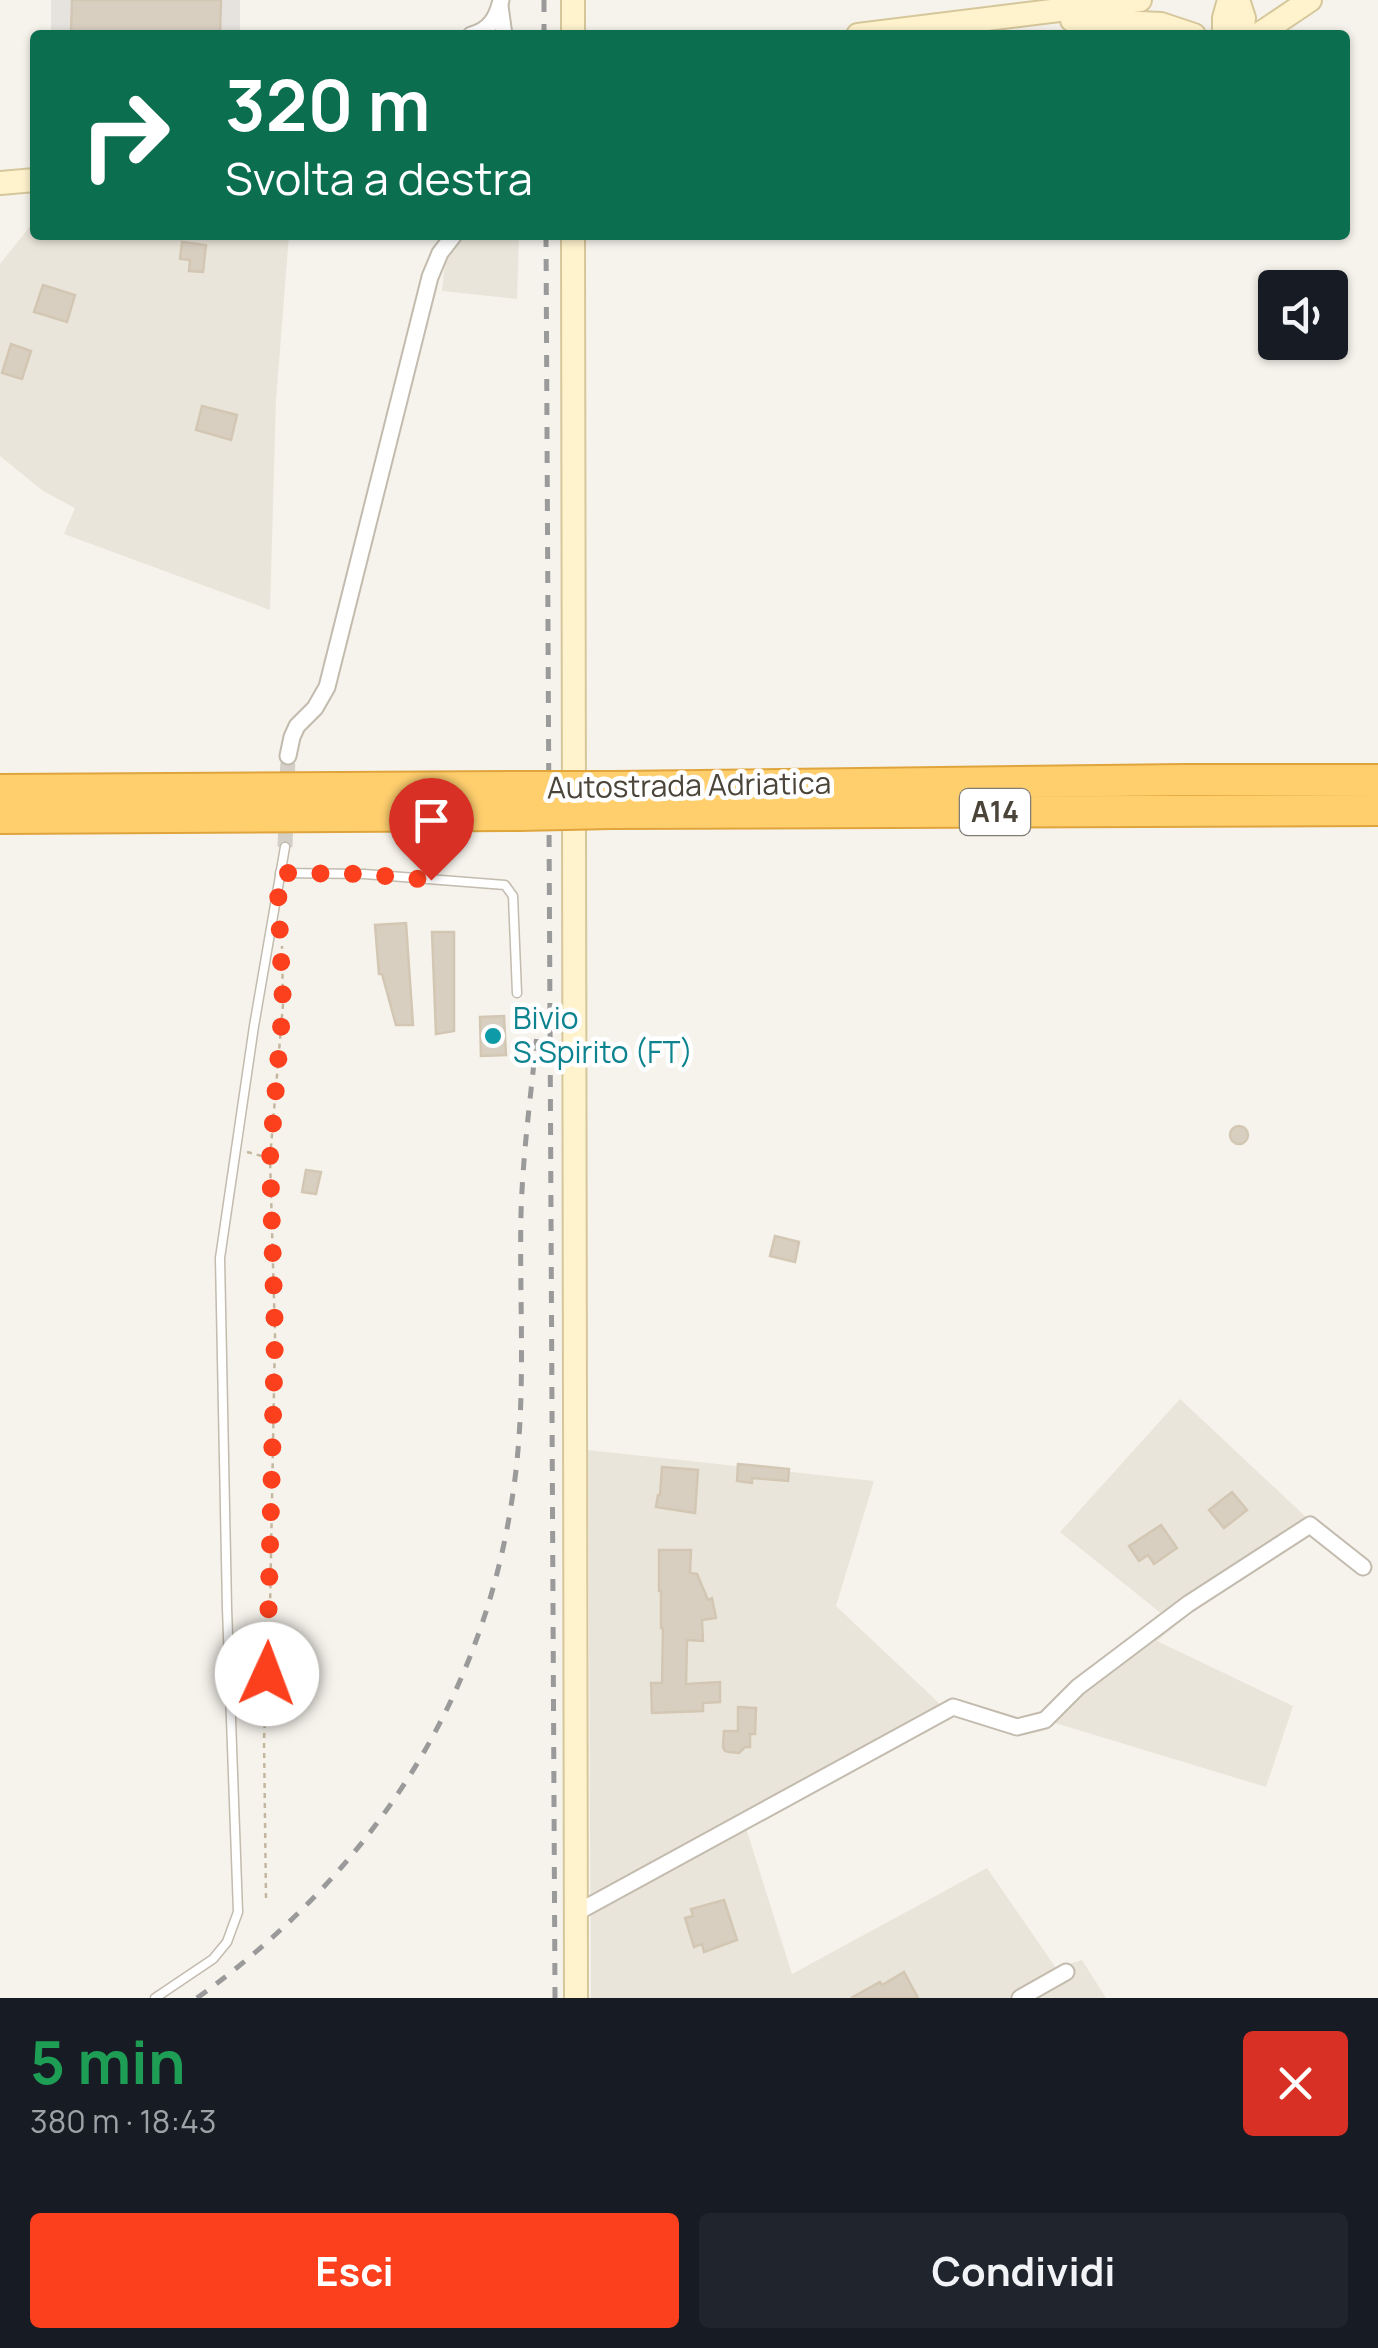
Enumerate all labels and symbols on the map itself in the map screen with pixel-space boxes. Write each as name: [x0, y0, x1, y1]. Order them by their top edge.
street label: Autostrada Adriatica: [546, 762, 832, 807]
pin: [389, 778, 474, 881]
road number: A14: [960, 789, 1030, 835]
place label: Bivio S.Spirito (FT): [513, 997, 693, 1072]
marker: Bivio S.Spirito (FT): [482, 1025, 504, 1047]
position arrow: [215, 1622, 319, 1726]

